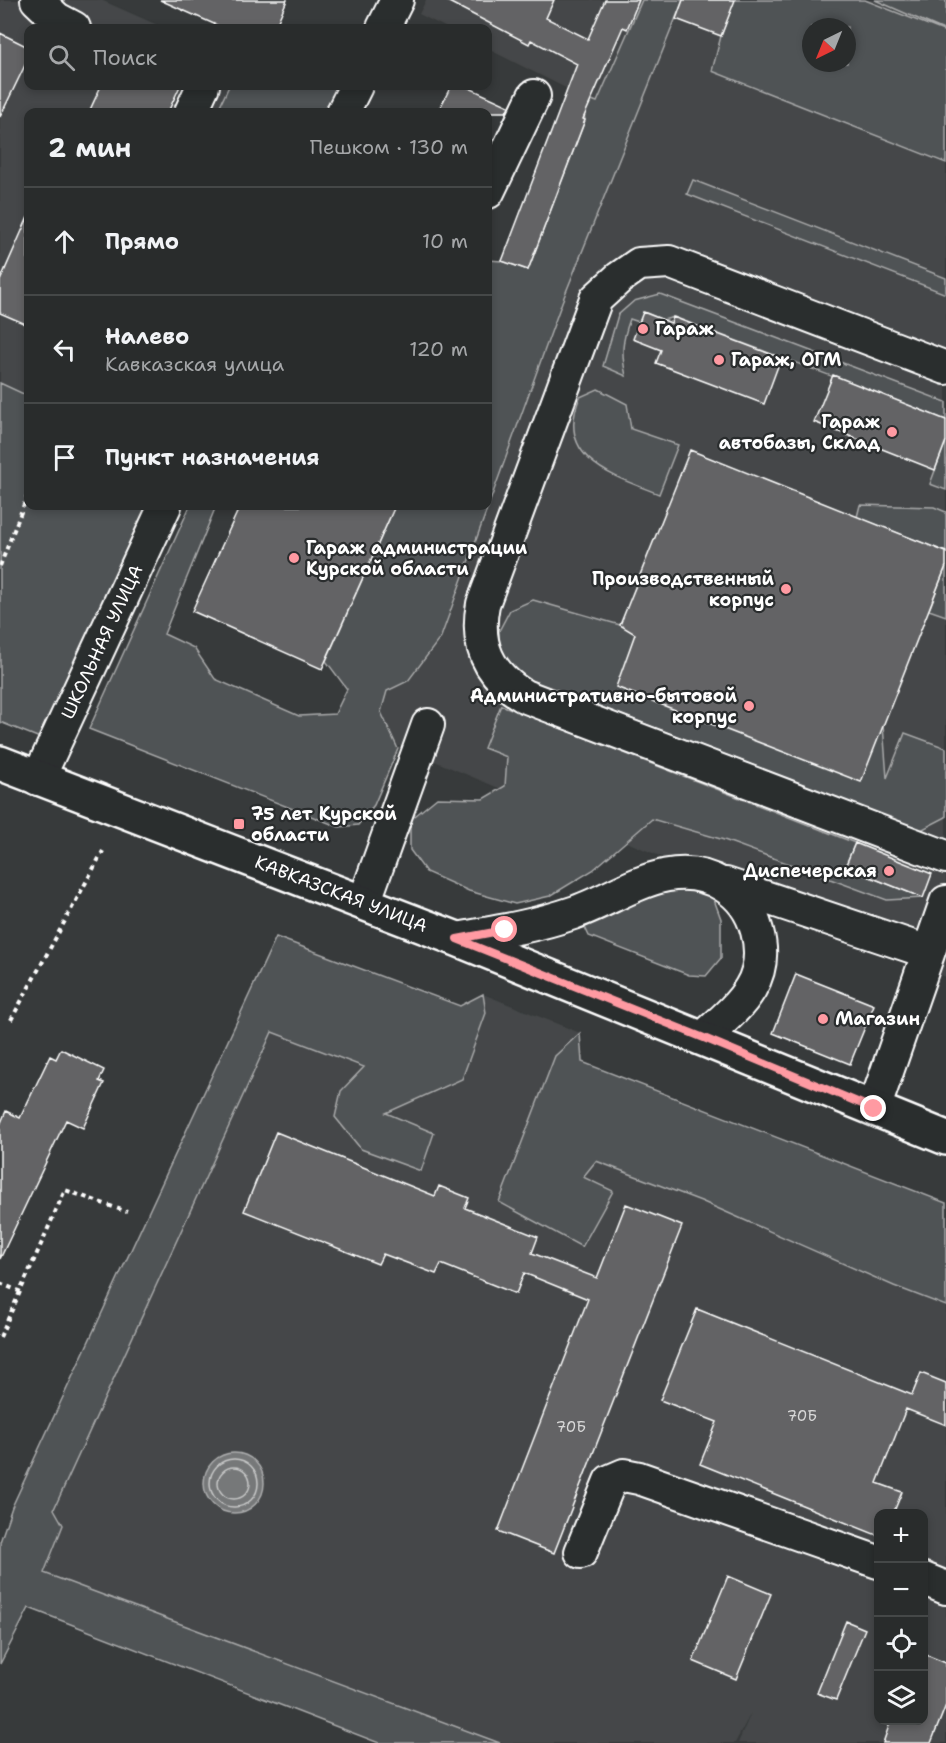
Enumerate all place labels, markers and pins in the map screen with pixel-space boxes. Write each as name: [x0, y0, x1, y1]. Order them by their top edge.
place label: Гараж: [655, 317, 715, 341]
marker: Гараж: [636, 322, 650, 336]
place label: Гараж, ОГМ: [731, 348, 842, 372]
marker: Гараж, ОГМ: [712, 353, 726, 367]
place label: Гараж автобазы, Склад: [719, 410, 881, 455]
marker: Гараж автобазы, Склад: [885, 425, 899, 439]
place label: Гараж администрации Курской области: [306, 536, 528, 581]
marker: Гараж администрации Курской области: [287, 551, 301, 565]
place label: Производственный корпус: [592, 567, 775, 612]
marker: Производственный корпус: [779, 582, 793, 596]
place label: Административно-бытовой корпус: [470, 684, 738, 729]
marker: Административно-бытовой корпус: [742, 699, 756, 713]
place label: 75 лет Курской области: [251, 802, 397, 847]
marker: 75 лет Курской области: [232, 817, 246, 831]
place label: Диспечерская: [743, 859, 877, 883]
marker: Диспечерская: [882, 864, 896, 878]
place label: Магазин: [835, 1007, 920, 1031]
marker: Магазин: [816, 1012, 830, 1026]

